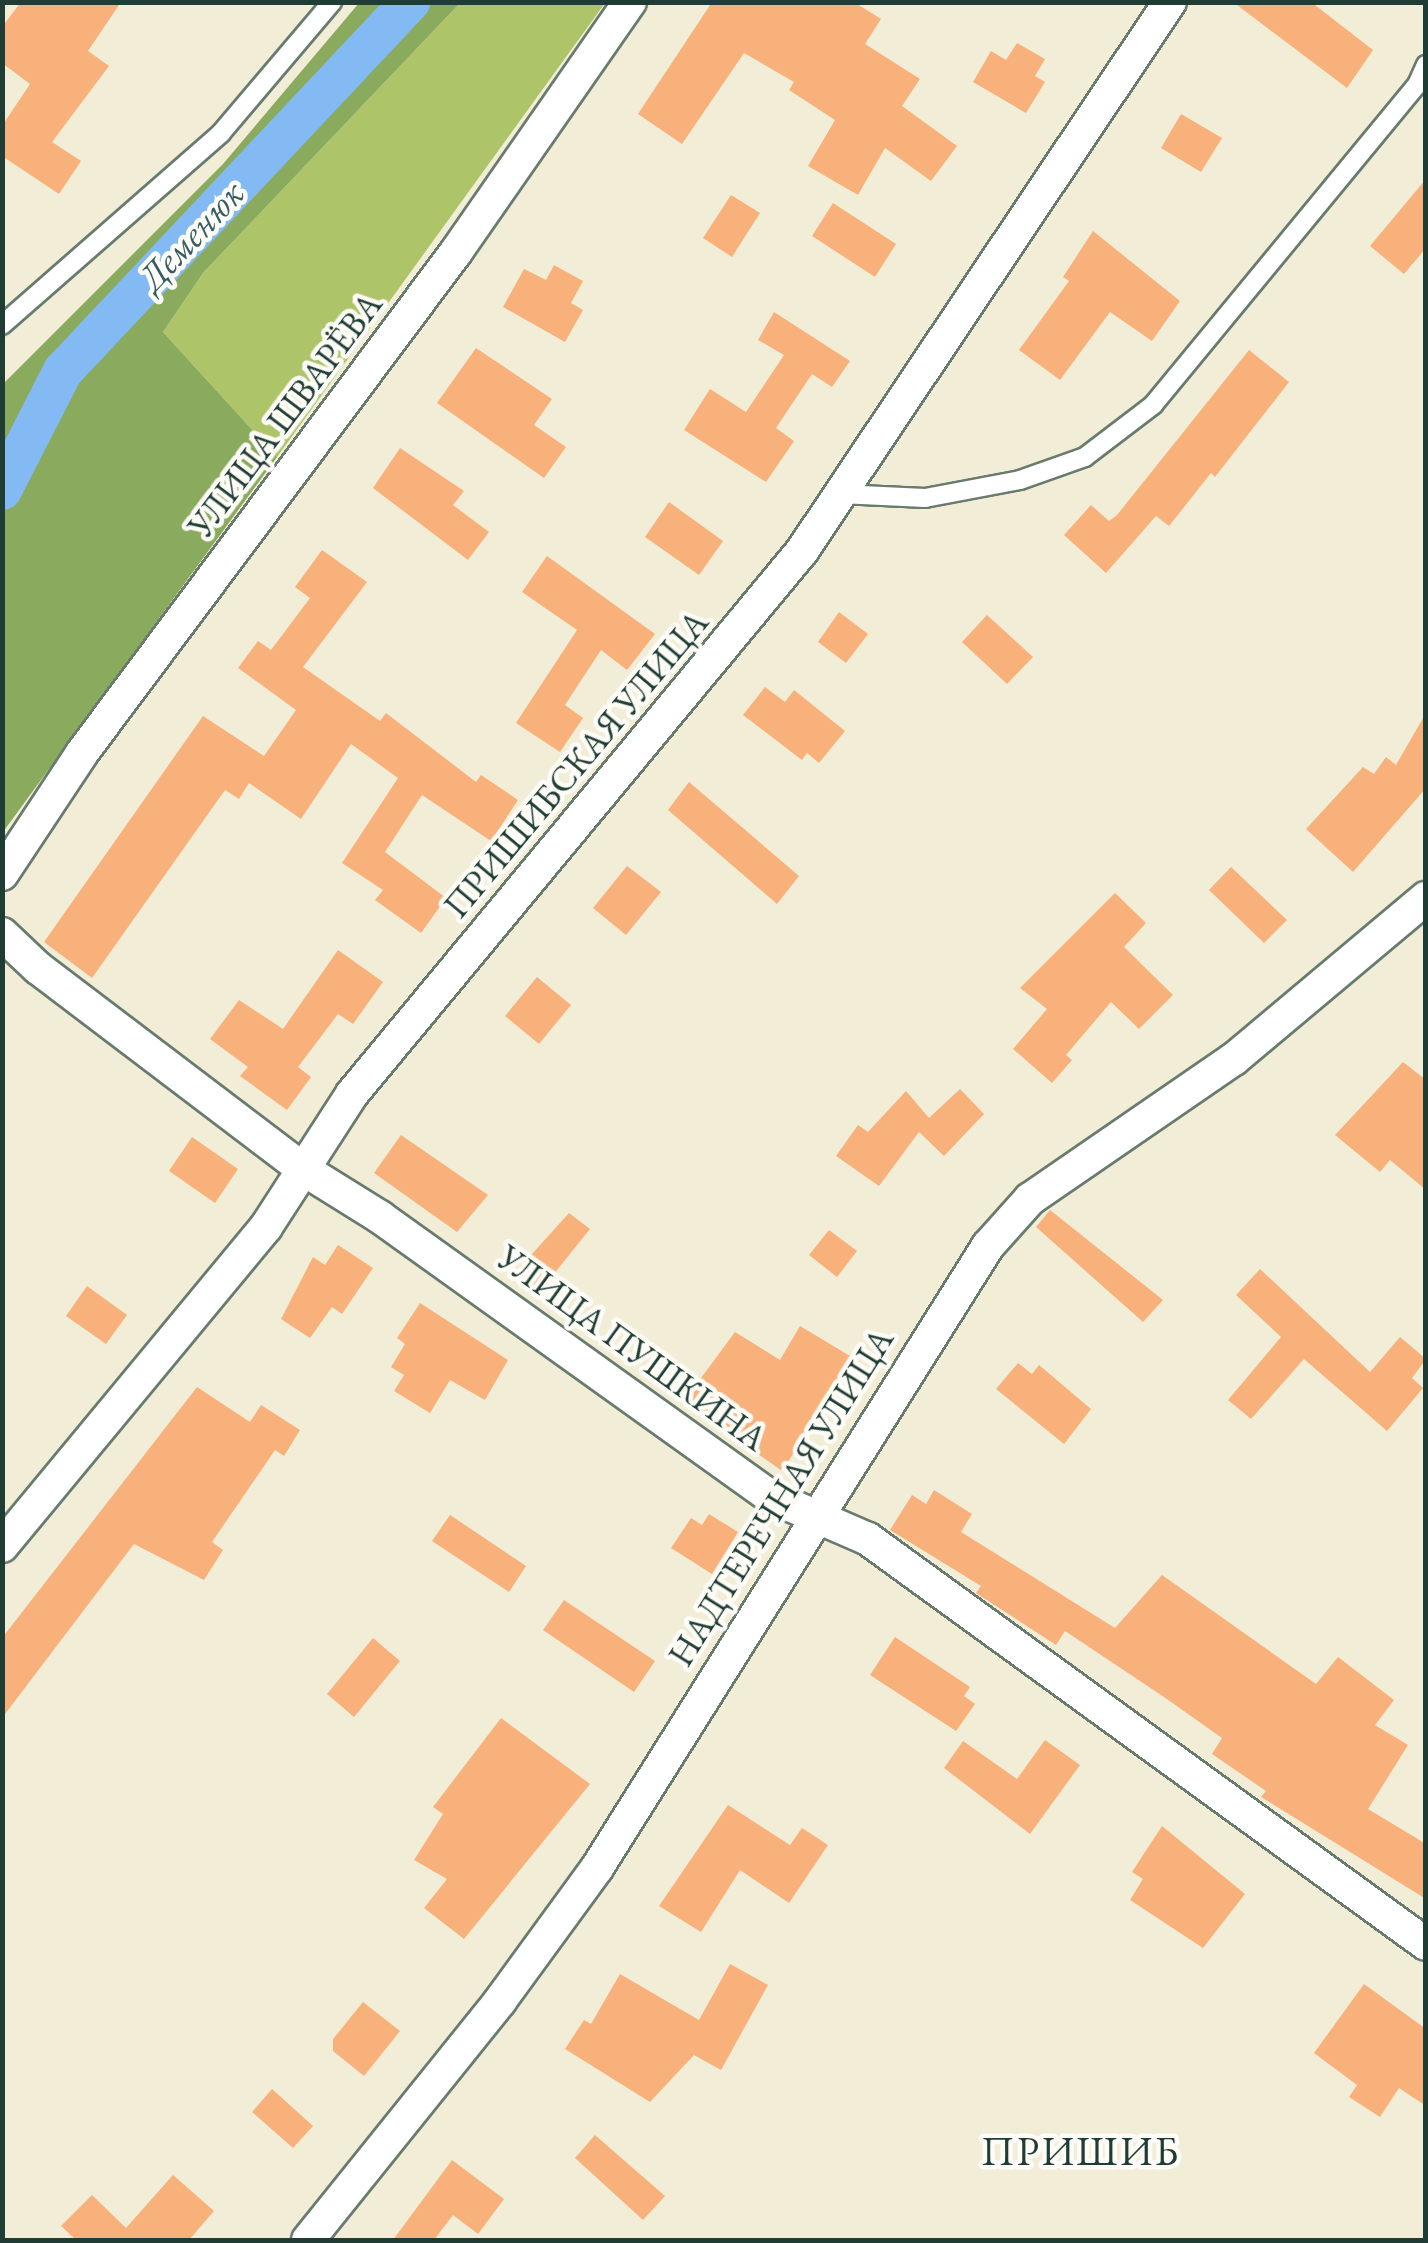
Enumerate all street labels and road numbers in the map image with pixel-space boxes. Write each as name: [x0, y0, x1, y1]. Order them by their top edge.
street label: УЛИЦА ШВАРЁВА: [179, 284, 391, 546]
street label: ПРИШИБСКАЯ УЛИЦА: [435, 602, 717, 926]
street label: УЛИЦА ПУШКИНА: [489, 1236, 775, 1460]
street label: НАДТЕРЕЧНАЯ УЛИЦА: [660, 1320, 902, 1674]

